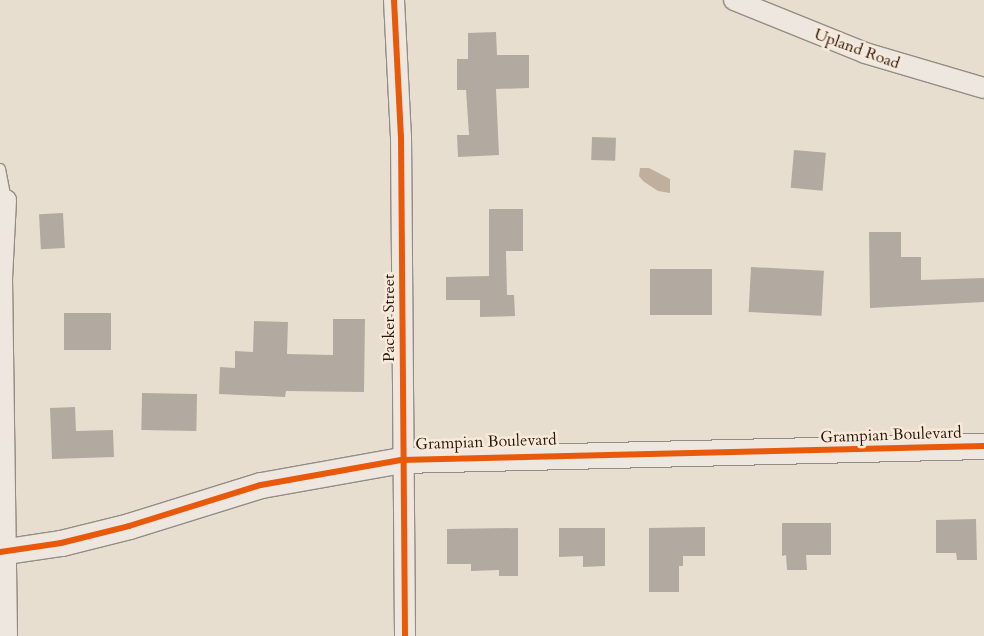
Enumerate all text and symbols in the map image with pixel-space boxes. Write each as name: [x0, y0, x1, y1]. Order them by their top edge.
street label: Upland Road: [812, 25, 902, 73]
street label: Packer Street: [379, 274, 399, 362]
street label: Grampian Boulevard: [820, 423, 962, 447]
street label: Grampian Boulevard: [415, 430, 557, 454]

